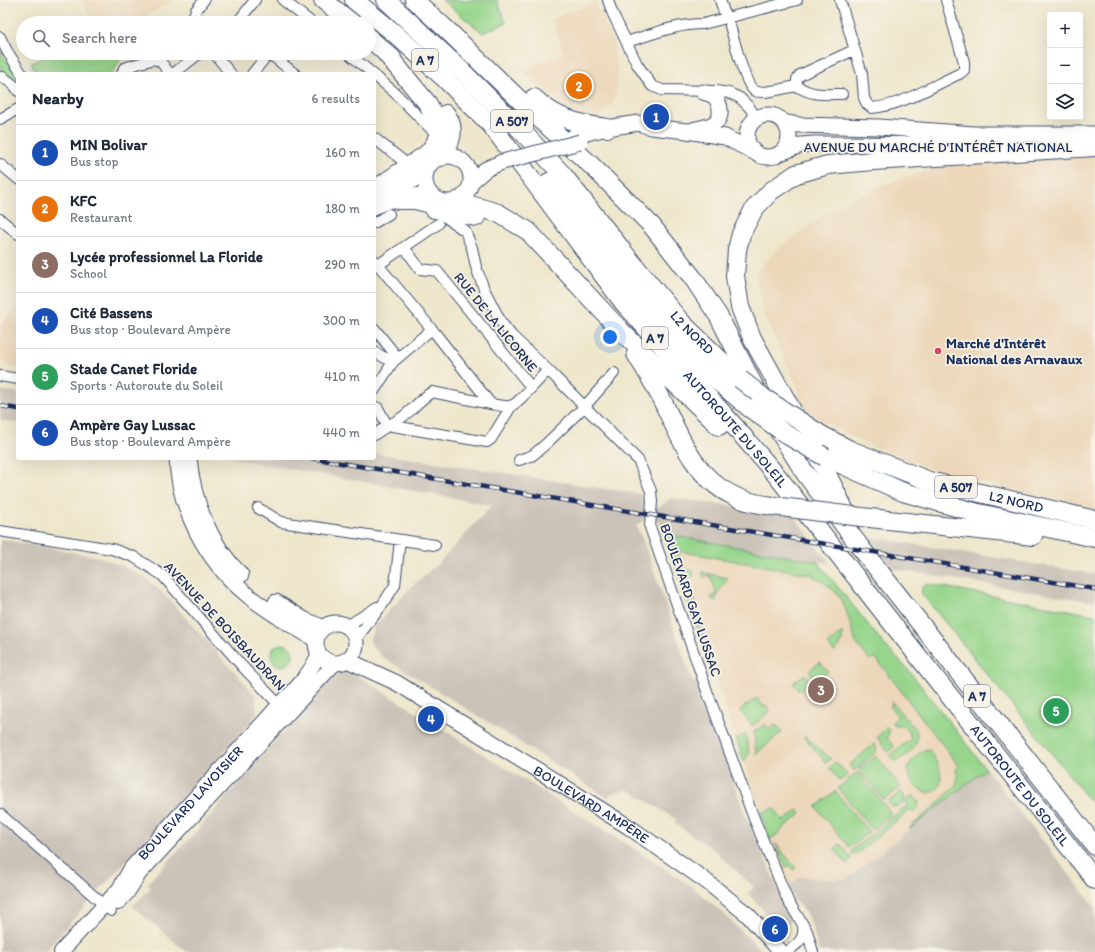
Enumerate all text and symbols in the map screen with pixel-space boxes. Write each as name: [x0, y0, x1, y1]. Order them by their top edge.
map controls: [1047, 12, 1083, 120]
button: +: [1047, 12, 1083, 48]
search box: [16, 16, 376, 60]
icon: search: [30, 27, 52, 49]
text: Search here: [62, 29, 137, 47]
button: −: [1047, 48, 1083, 84]
road number: A 7: [412, 49, 438, 71]
pin: 2: [566, 71, 592, 101]
button: layers: [1047, 84, 1083, 120]
text: Nearby: [32, 88, 84, 108]
text: 6 results: [312, 91, 360, 106]
pin: 1: [643, 102, 669, 132]
road number: A 507: [491, 110, 533, 132]
text: MIN Bolivar: [70, 136, 147, 154]
street label: AVENUE DU MARCHÉ D'INTÉRÊT NATIONAL: [804, 139, 1072, 156]
text: 1: [42, 145, 48, 160]
text: 160 m: [325, 145, 360, 160]
text: Bus stop: [70, 154, 118, 169]
text: KFC: [70, 192, 97, 210]
text: 2: [42, 201, 48, 216]
text: 180 m: [325, 201, 360, 216]
text: Restaurant: [70, 210, 132, 225]
text: Lycée professionnel La Floride: [70, 248, 263, 266]
text: 3: [41, 257, 49, 272]
text: 290 m: [324, 257, 360, 272]
text: School: [70, 266, 107, 281]
street label: RUE DE LA LICORNE: [450, 269, 541, 376]
text: Cité Bassens: [70, 304, 152, 322]
street label: L2 NORD: [666, 308, 718, 358]
text: 4: [41, 313, 49, 328]
text: 300 m: [323, 313, 360, 328]
text: Bus stop · Boulevard Ampère: [70, 322, 231, 337]
your location: [600, 327, 620, 347]
road number: A 7: [642, 327, 668, 349]
place label: Marché d'Intérêt National des Arnavaux: [946, 335, 1083, 368]
marker: Marché d'Intérêt National des Arnavaux: [933, 346, 943, 356]
text: Stade Canet Floride: [70, 360, 197, 378]
street label: AUTOROUTE DU SOLEIL: [679, 367, 791, 491]
text: 5: [42, 369, 48, 384]
text: 410 m: [324, 369, 360, 384]
text: Sports · Autoroute du Soleil: [70, 378, 223, 393]
text: Ampère Gay Lussac: [70, 416, 196, 434]
text: 6: [42, 425, 48, 440]
text: 440 m: [323, 425, 360, 440]
text: Bus stop · Boulevard Ampère: [70, 434, 231, 449]
road number: A 507: [935, 476, 977, 498]
street label: L2 NORD: [987, 487, 1045, 517]
street label: BOULEVARD GAY LUSSAC: [656, 521, 725, 679]
street label: AVENUE DE BOISBAUDRAN: [160, 558, 289, 694]
pin: 3: [808, 675, 834, 705]
road number: A 7: [964, 685, 990, 707]
pin: 5: [1043, 696, 1069, 726]
pin: 4: [418, 704, 444, 734]
street label: AUTOROUTE DU SOLEIL: [966, 721, 1073, 850]
street label: BOULEVARD LAVOISIER: [134, 742, 247, 864]
street label: BOULEVARD AMPÈRE: [530, 762, 652, 847]
pin: 6: [762, 914, 788, 944]

